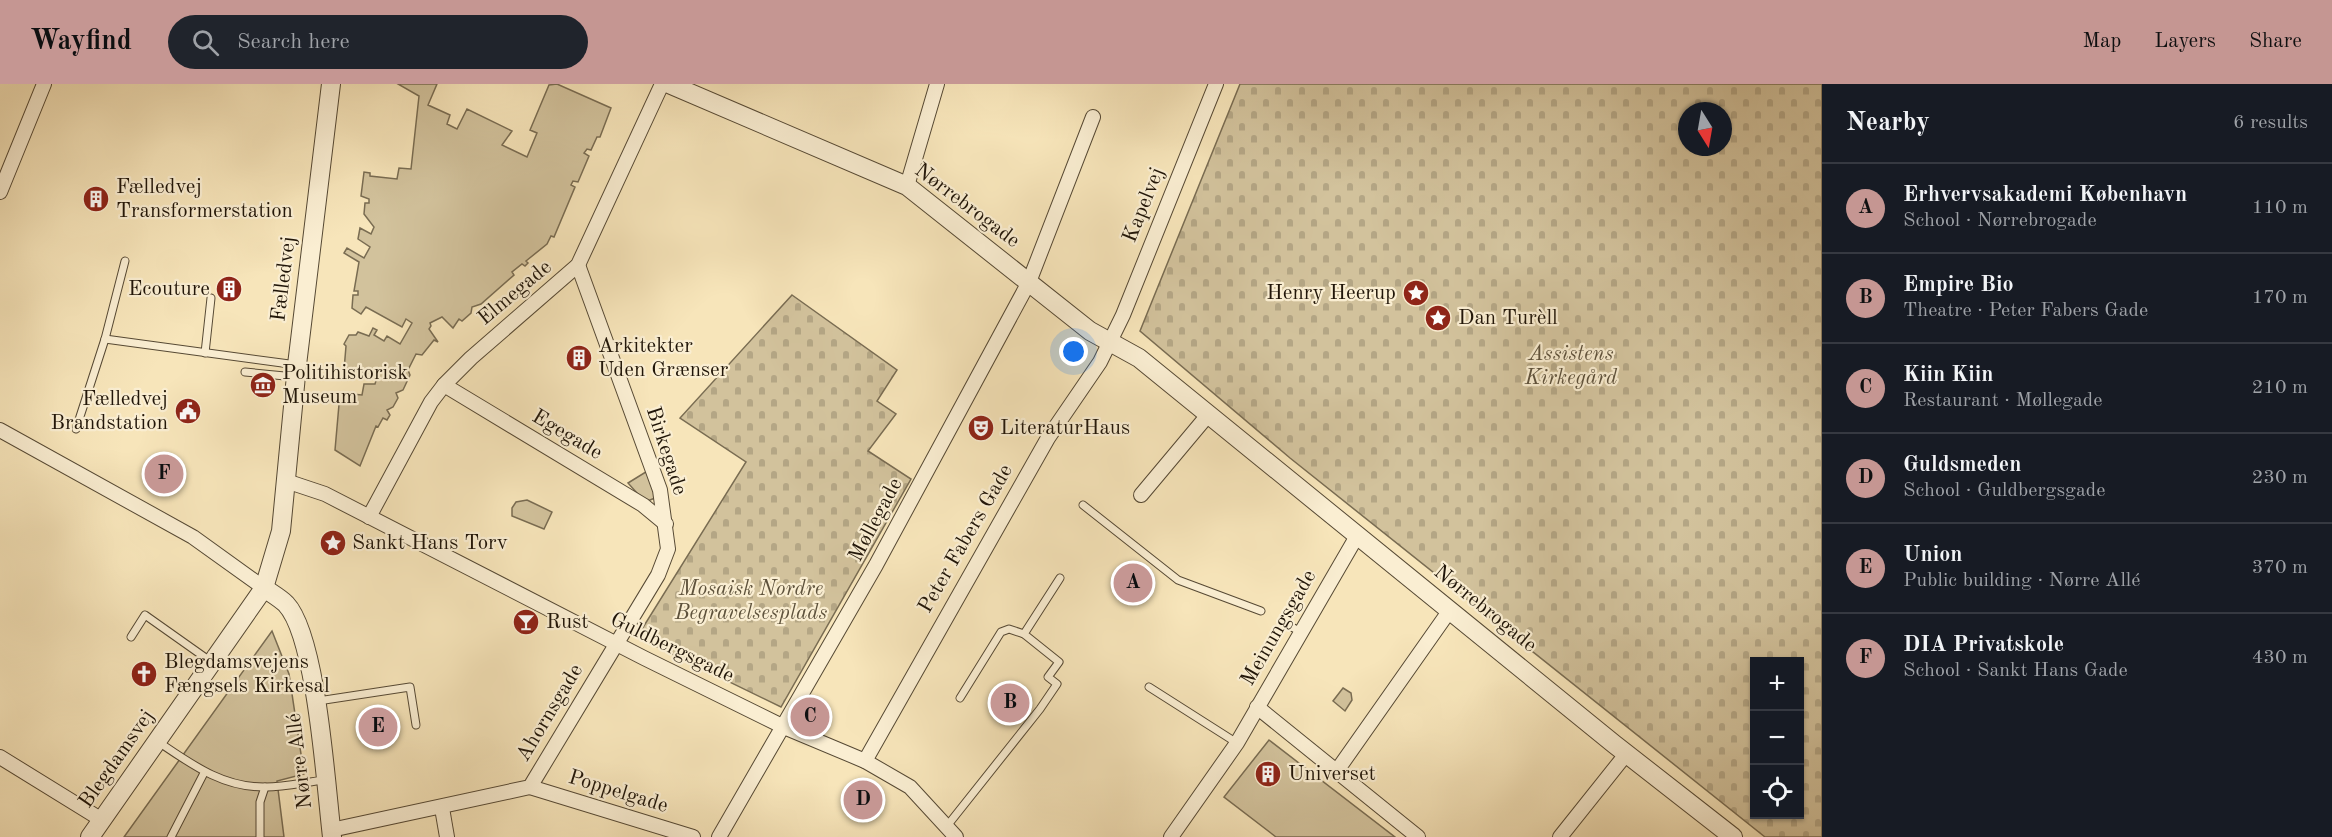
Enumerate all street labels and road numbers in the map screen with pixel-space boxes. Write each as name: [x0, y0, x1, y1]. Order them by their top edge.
street label: Nørrebrogade: [911, 160, 1023, 252]
street label: Kapelvej: [1119, 164, 1169, 246]
street label: Fælledvej: [268, 235, 300, 323]
street label: Elmegade: [474, 256, 556, 330]
street label: Birkegade: [642, 404, 690, 498]
street label: Egegade: [528, 406, 606, 464]
street label: Peter Fabers Gade: [915, 461, 1017, 617]
street label: Møllegade: [845, 475, 907, 565]
street label: Nørrebrogade: [1430, 561, 1540, 657]
street label: Meinungsgade: [1238, 567, 1320, 689]
street label: Guldbergsgade: [607, 609, 737, 687]
street label: Ahornsgade: [513, 661, 587, 765]
street label: Blegdamsvej: [75, 706, 159, 812]
street label: Nørre Allé: [284, 712, 316, 810]
street label: Poppelgade: [566, 767, 670, 817]

